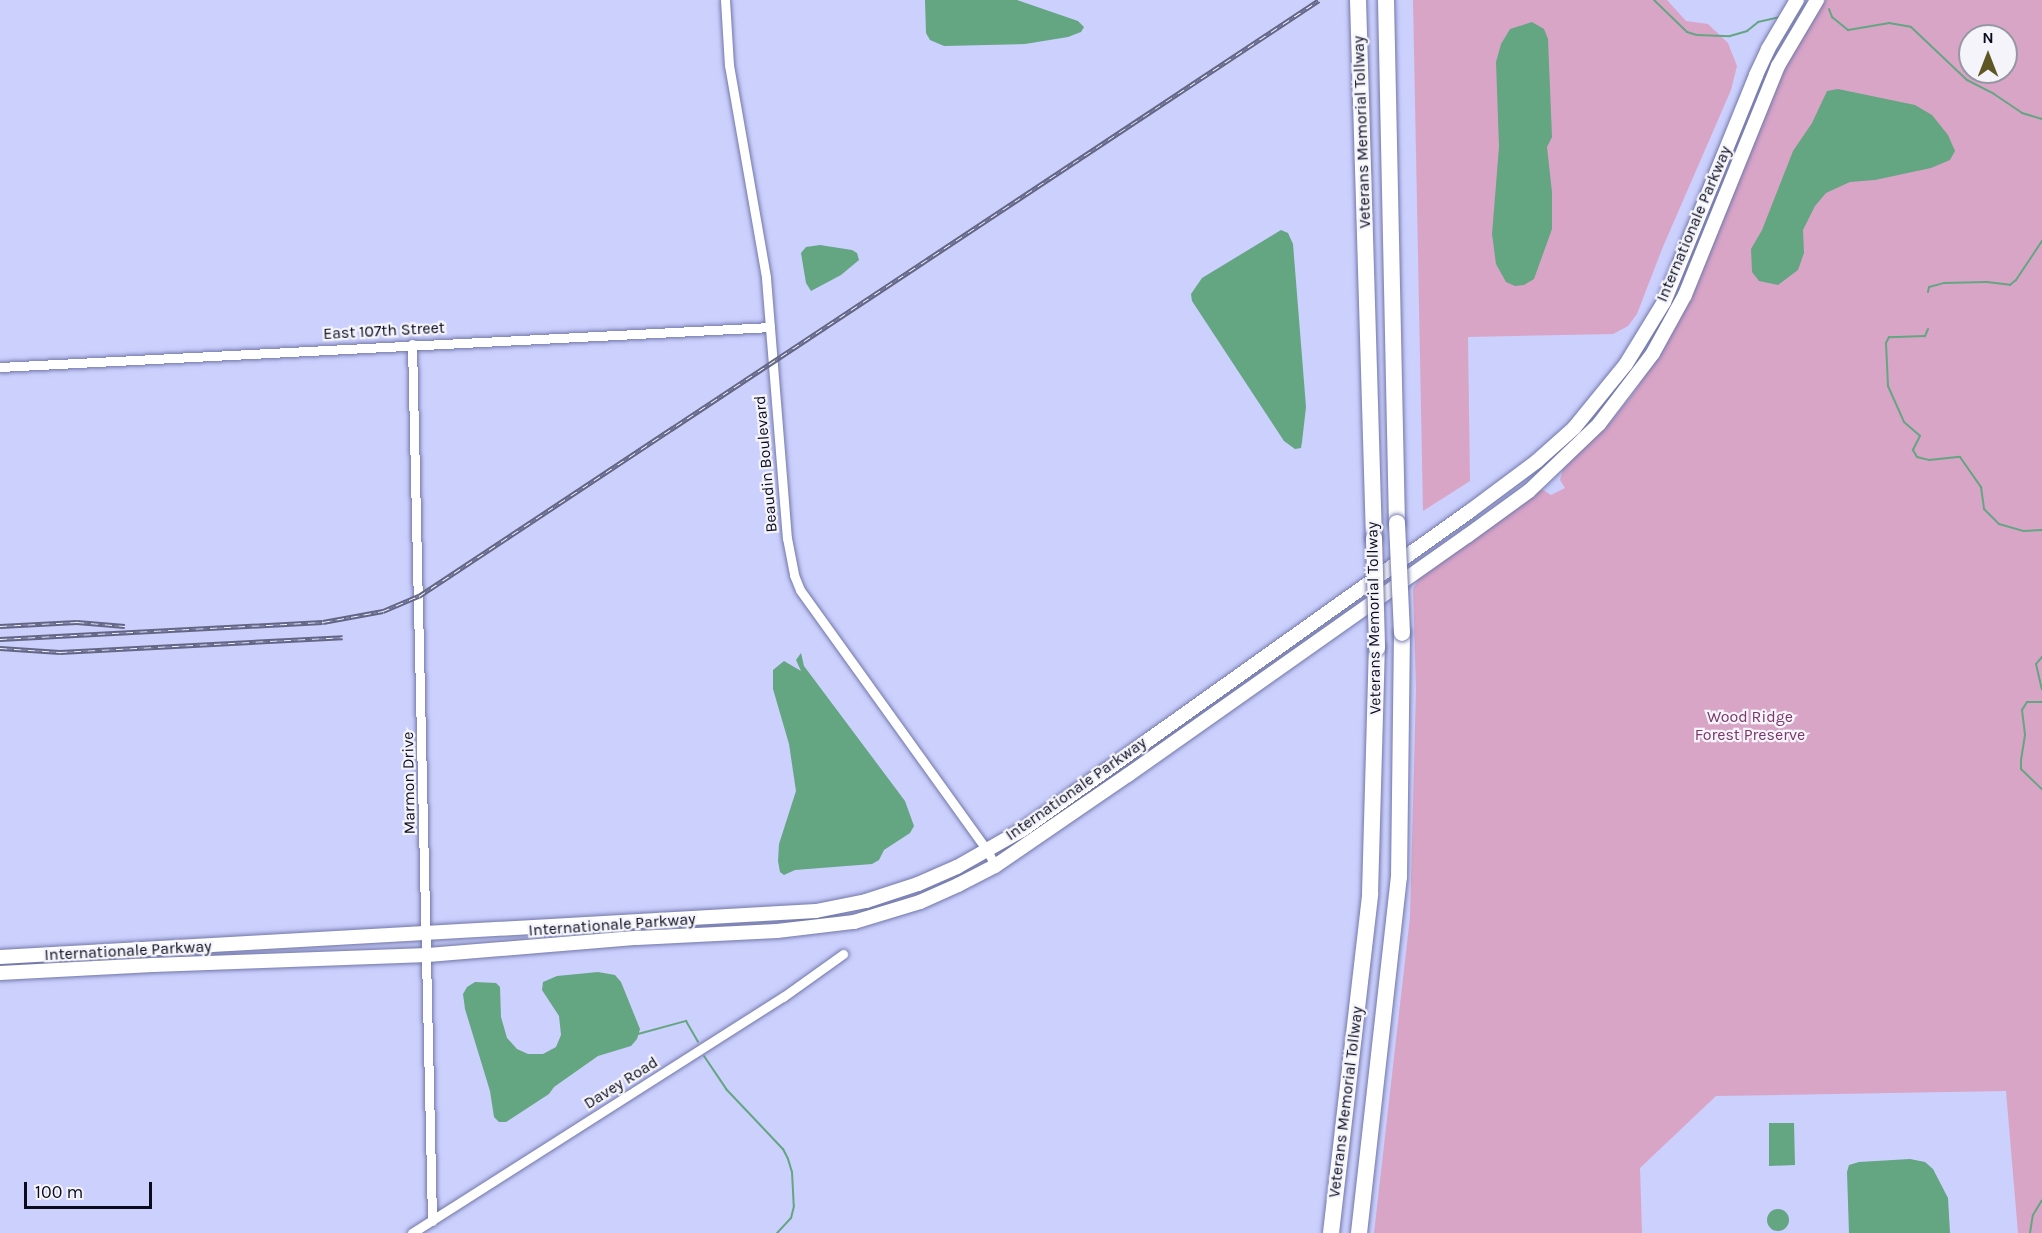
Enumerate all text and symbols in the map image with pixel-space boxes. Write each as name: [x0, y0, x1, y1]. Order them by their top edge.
north arrow: [1958, 24, 2018, 84]
text: N: [1982, 28, 1994, 47]
street label: Veterans Memorial Tollway: [1349, 35, 1375, 229]
street label: Internationale Parkway: [1652, 143, 1736, 305]
street label: East 107th Street: [323, 318, 445, 344]
street label: Beaudin Boulevard: [750, 395, 782, 533]
street label: Veterans Memorial Tollway: [1363, 521, 1385, 715]
park label: Wood Ridge Forest Preserve: [1695, 707, 1805, 745]
street label: Marmon Drive: [399, 732, 419, 834]
street label: Internationale Parkway: [1002, 733, 1150, 845]
street label: Internationale Parkway: [528, 910, 696, 940]
street label: Internationale Parkway: [44, 937, 212, 965]
street label: Veterans Memorial Tollway: [1325, 1005, 1367, 1199]
street label: Davey Road: [580, 1053, 662, 1113]
scale bar: [27, 1170, 154, 1208]
text: 100 m: [35, 1181, 83, 1203]

